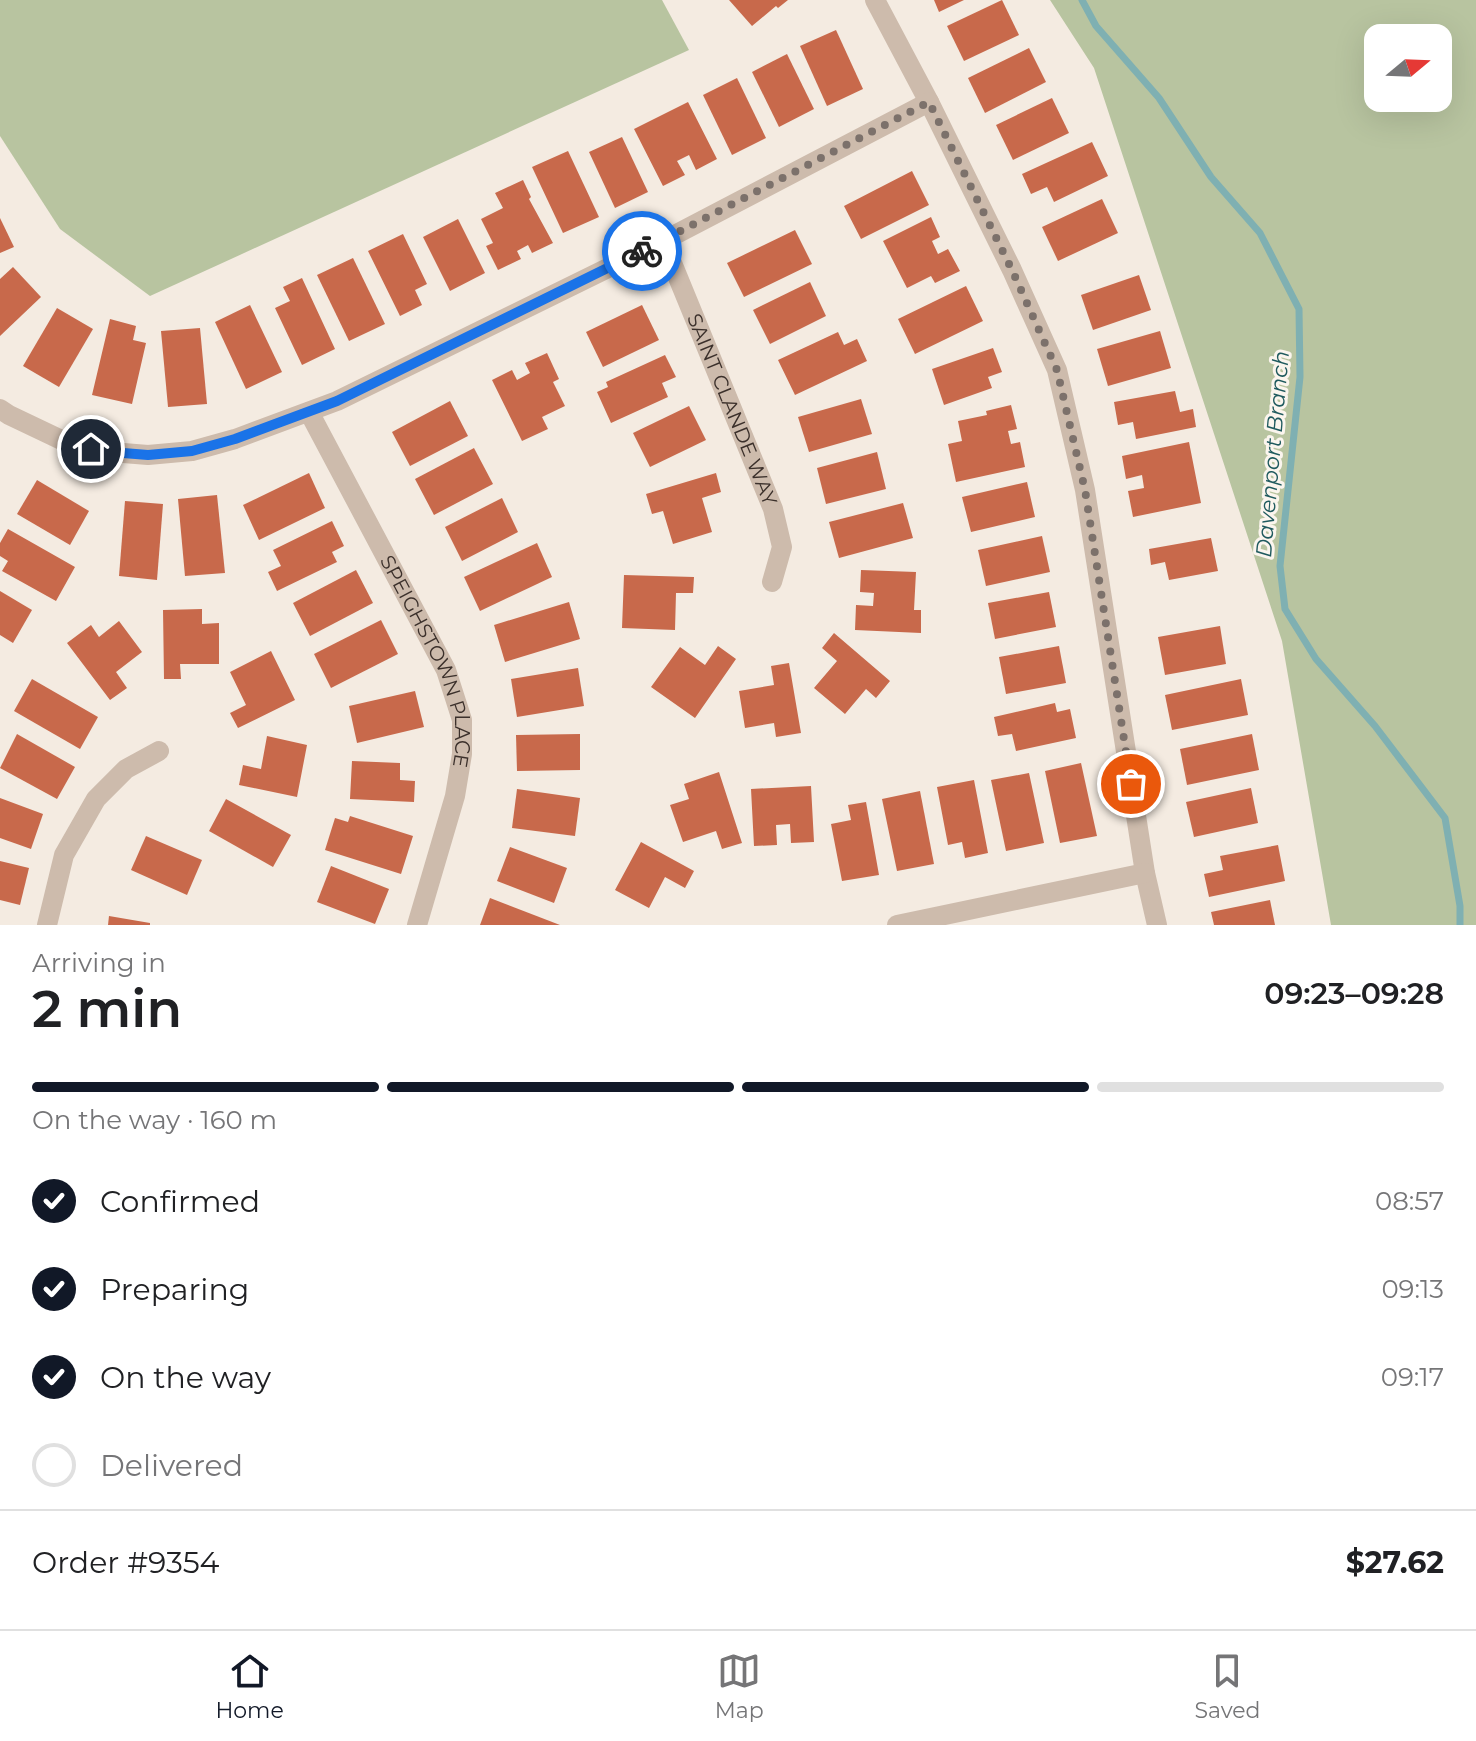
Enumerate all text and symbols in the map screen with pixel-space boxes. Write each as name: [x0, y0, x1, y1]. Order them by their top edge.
north arrow: [1364, 24, 1452, 112]
map controls: [1364, 24, 1452, 112]
courier: [602, 211, 682, 291]
icon: bike: [620, 229, 664, 273]
street label: SAINT CLANDE WAY: [682, 310, 782, 509]
water label: Davenport Branch: [1250, 350, 1295, 559]
pin: [57, 415, 125, 483]
icon: home: [69, 427, 113, 471]
street label: SPEIGHSTOWN PLACE: [375, 551, 474, 769]
pin: [1097, 750, 1165, 818]
icon: bag: [1109, 762, 1153, 806]
text: Arriving in: [32, 947, 166, 979]
text: 09:23–09:28: [1264, 975, 1444, 1012]
text: 2 min: [32, 977, 182, 1040]
text: On the way · 160 m: [32, 1104, 277, 1136]
icon: check: [32, 1179, 76, 1223]
text: Confirmed: [100, 1183, 260, 1220]
text: 08:57: [1375, 1185, 1444, 1217]
icon: check: [32, 1267, 76, 1311]
text: Preparing: [100, 1271, 249, 1308]
text: 09:13: [1381, 1273, 1444, 1305]
icon: check: [32, 1355, 76, 1399]
text: On the way: [100, 1359, 271, 1396]
text: 09:17: [1381, 1361, 1444, 1393]
text: Delivered: [100, 1447, 243, 1484]
text: Order #9354: [32, 1544, 219, 1581]
text: $27.62: [1346, 1544, 1444, 1581]
tab: Home: [215, 1649, 284, 1724]
tab: Map: [715, 1649, 764, 1724]
tab: Saved: [1194, 1649, 1261, 1724]

